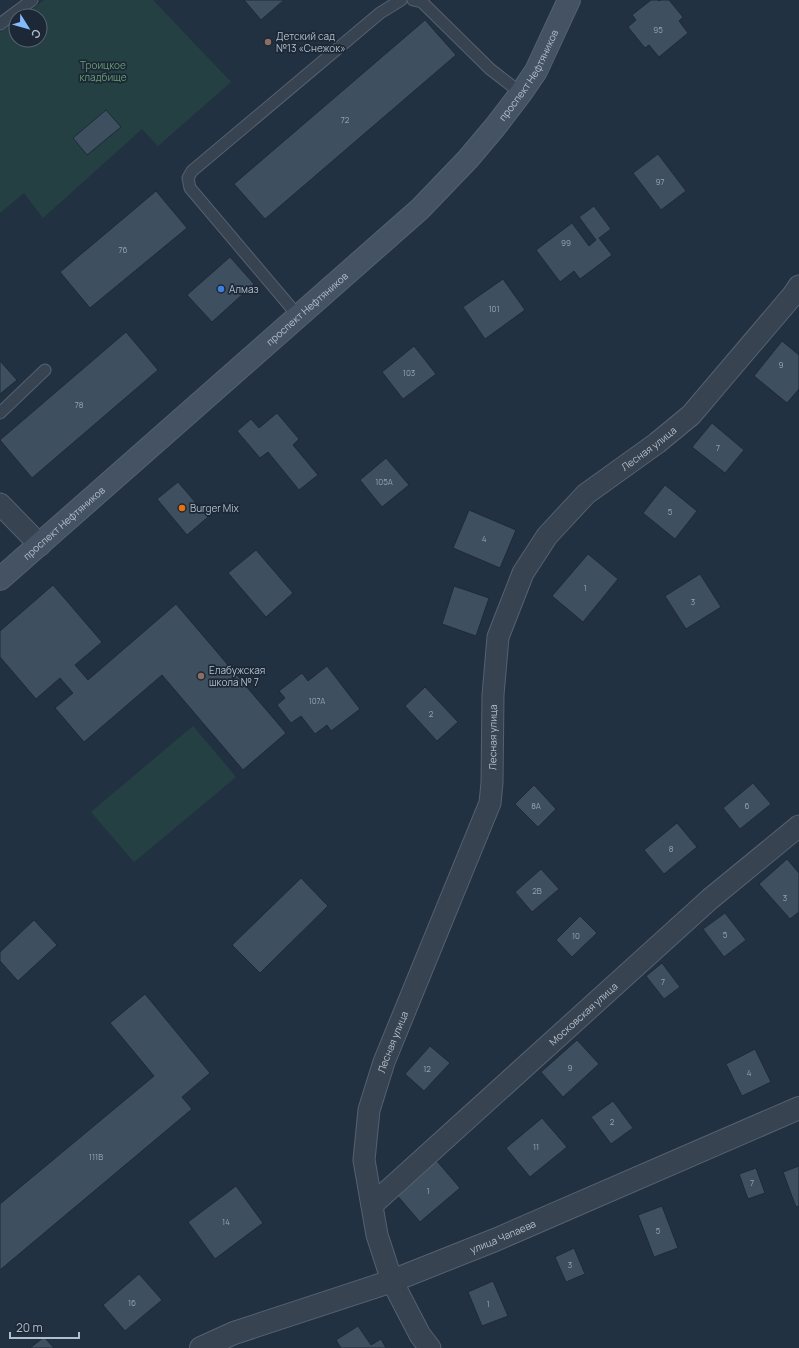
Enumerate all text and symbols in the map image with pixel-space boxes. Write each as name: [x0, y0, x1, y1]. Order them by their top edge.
north arrow: [8, 8, 48, 48]
house number: 95: [653, 24, 663, 35]
text: С: [28, 27, 45, 42]
street label: проспект Нефтяников: [495, 27, 562, 124]
place label: Детский сад №13 «Снежок»: [276, 29, 346, 55]
marker: Детский сад №13 «Снежок»: [263, 37, 273, 47]
park label: Троицкое кладбище: [79, 58, 127, 84]
house number: 72: [341, 114, 350, 125]
house number: 97: [656, 176, 664, 187]
house number: 99: [561, 237, 571, 248]
house number: 76: [119, 244, 128, 255]
street label: проспект Нефтяников: [263, 268, 351, 348]
place label: Алмаз: [229, 282, 259, 296]
marker: Алмаз: [216, 284, 226, 294]
house number: 101: [488, 303, 500, 314]
house number: 9: [779, 359, 784, 370]
house number: 103: [403, 367, 415, 378]
house number: 78: [75, 399, 84, 410]
street label: Лесная улица: [618, 423, 679, 474]
house number: 7: [716, 442, 720, 453]
house number: 105А: [375, 476, 393, 487]
street label: проспект Нефтяников: [20, 483, 108, 563]
place label: Burger Mix: [190, 501, 240, 515]
marker: Burger Mix: [177, 503, 187, 513]
house number: 5: [668, 506, 673, 517]
house number: 4: [482, 533, 487, 544]
house number: 1: [583, 582, 587, 593]
house number: 3: [691, 596, 695, 607]
place label: Елабужская школа № 7: [209, 663, 265, 689]
marker: Елабужская школа № 7: [196, 671, 206, 681]
house number: 107А: [309, 695, 325, 706]
street label: Лесная улица: [485, 704, 500, 770]
house number: 2: [429, 708, 434, 719]
house number: 8А: [531, 800, 541, 811]
house number: 6: [745, 800, 750, 811]
house number: 8: [669, 843, 674, 854]
house number: 2В: [532, 885, 542, 896]
house number: 3: [783, 892, 787, 903]
house number: 5: [723, 929, 728, 940]
house number: 10: [572, 930, 580, 941]
house number: 7: [661, 976, 665, 987]
street label: Московская улица: [546, 979, 621, 1048]
street label: Лесная улица: [374, 1009, 411, 1075]
house number: 9: [568, 1062, 573, 1073]
house number: 12: [423, 1063, 431, 1074]
house number: 4: [747, 1067, 752, 1078]
house number: 2: [610, 1116, 615, 1127]
house number: 11: [533, 1141, 539, 1152]
house number: 111В: [89, 1151, 103, 1162]
house number: 7: [750, 1177, 754, 1188]
house number: 1: [426, 1185, 430, 1196]
house number: 14: [222, 1216, 230, 1227]
street label: улица Чапаева: [468, 1216, 538, 1256]
house number: 5: [656, 1225, 661, 1236]
house number: 3: [568, 1259, 572, 1270]
house number: 16: [128, 1297, 136, 1308]
house number: 1: [486, 1298, 490, 1309]
scale bar: [10, 1314, 79, 1340]
text: 20 m: [16, 1319, 43, 1336]

